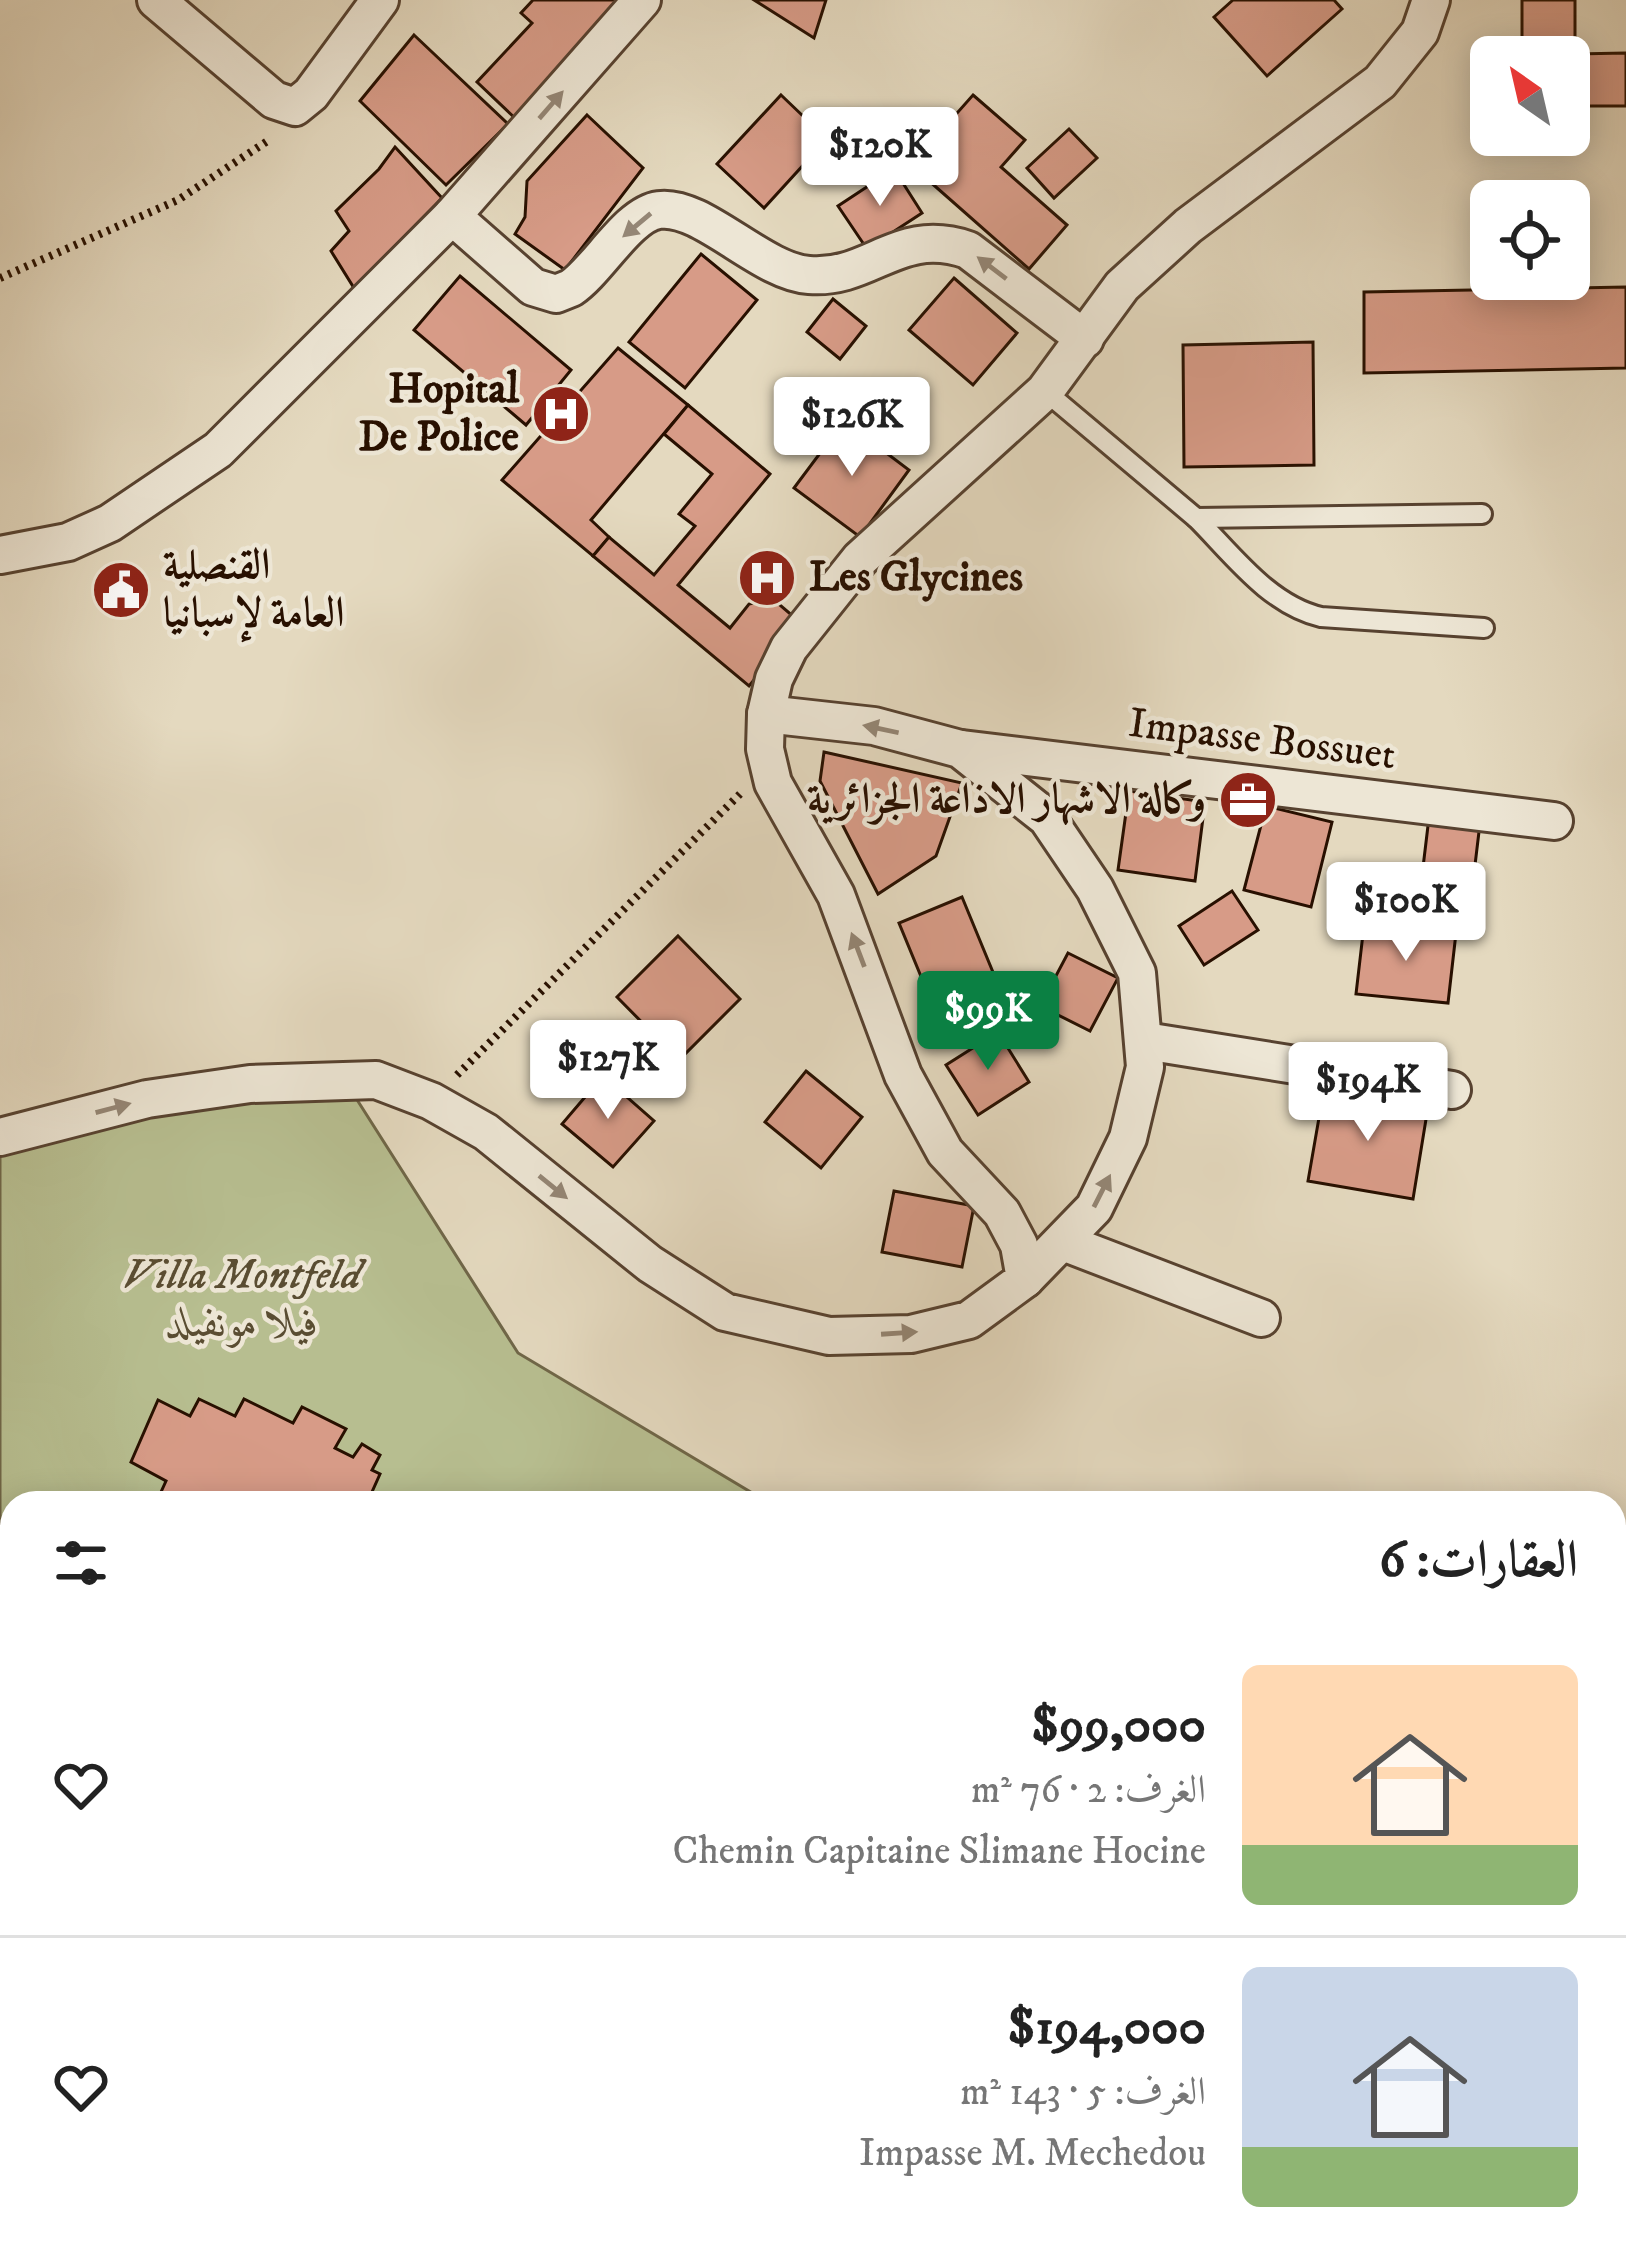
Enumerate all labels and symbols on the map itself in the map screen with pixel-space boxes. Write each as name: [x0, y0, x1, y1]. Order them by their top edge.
north arrow: [1470, 36, 1590, 156]
one-way arrow: [538, 90, 564, 120]
pin: $120K: [796, 107, 964, 209]
one-way arrow: [622, 211, 652, 237]
one-way arrow: [977, 256, 1008, 281]
place label: Hopital De Police: [359, 364, 520, 464]
pin: $126K: [768, 377, 936, 479]
hospital icon: Hopital De Police: [530, 383, 592, 445]
place label: القنصلية العامة لإسبانيا: [163, 540, 345, 643]
hospital icon: Les Glycines: [736, 547, 798, 609]
place label: Les Glycines: [809, 552, 1023, 604]
public building icon: القنصلية العامة لإسبانيا: [90, 559, 152, 621]
street label: Impasse Bossuet: [1126, 698, 1398, 782]
one-way arrow: [861, 718, 899, 737]
office icon: وكالة الاشهار الاذاعة الجزائرية: [1217, 769, 1279, 831]
place label: وكالة الاشهار الاذاعة الجزائرية: [807, 774, 1206, 826]
pin: $100K: [1322, 862, 1490, 964]
one-way arrow: [847, 931, 866, 967]
pin: $99K: [917, 971, 1059, 1073]
pin: $127K: [524, 1020, 692, 1122]
pin: $194K: [1284, 1042, 1452, 1144]
one-way arrow: [95, 1097, 132, 1116]
one-way arrow: [538, 1174, 568, 1200]
one-way arrow: [1091, 1174, 1111, 1208]
park label: Villa Montfeld فيلا مونفيلد: [123, 1250, 367, 1350]
one-way arrow: [881, 1324, 919, 1343]

